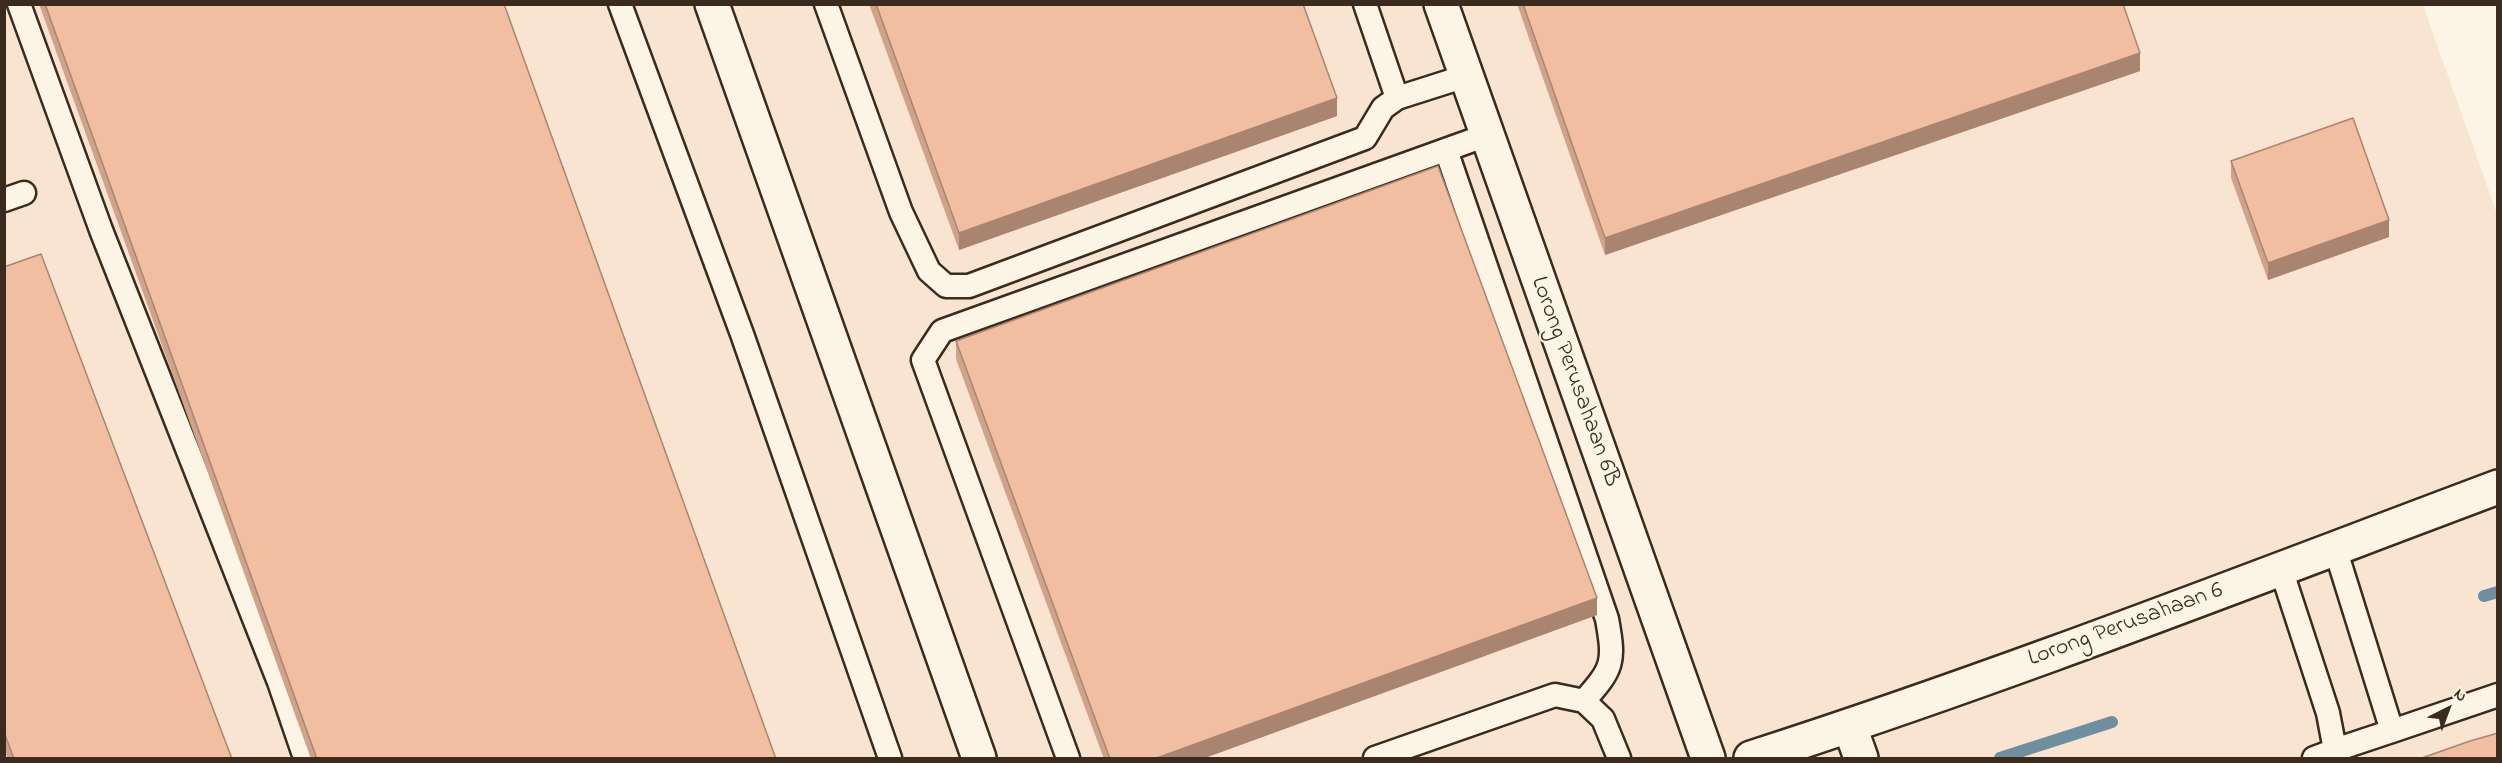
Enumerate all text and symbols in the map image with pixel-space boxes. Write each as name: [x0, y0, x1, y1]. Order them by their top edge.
street label: Lorong Perusahaan 6B: [1523, 273, 1625, 491]
street label: Lorong Perusahaan 6: [2025, 577, 2227, 675]
north arrow: [2418, 679, 2478, 739]
text: N: [2448, 683, 2472, 708]

